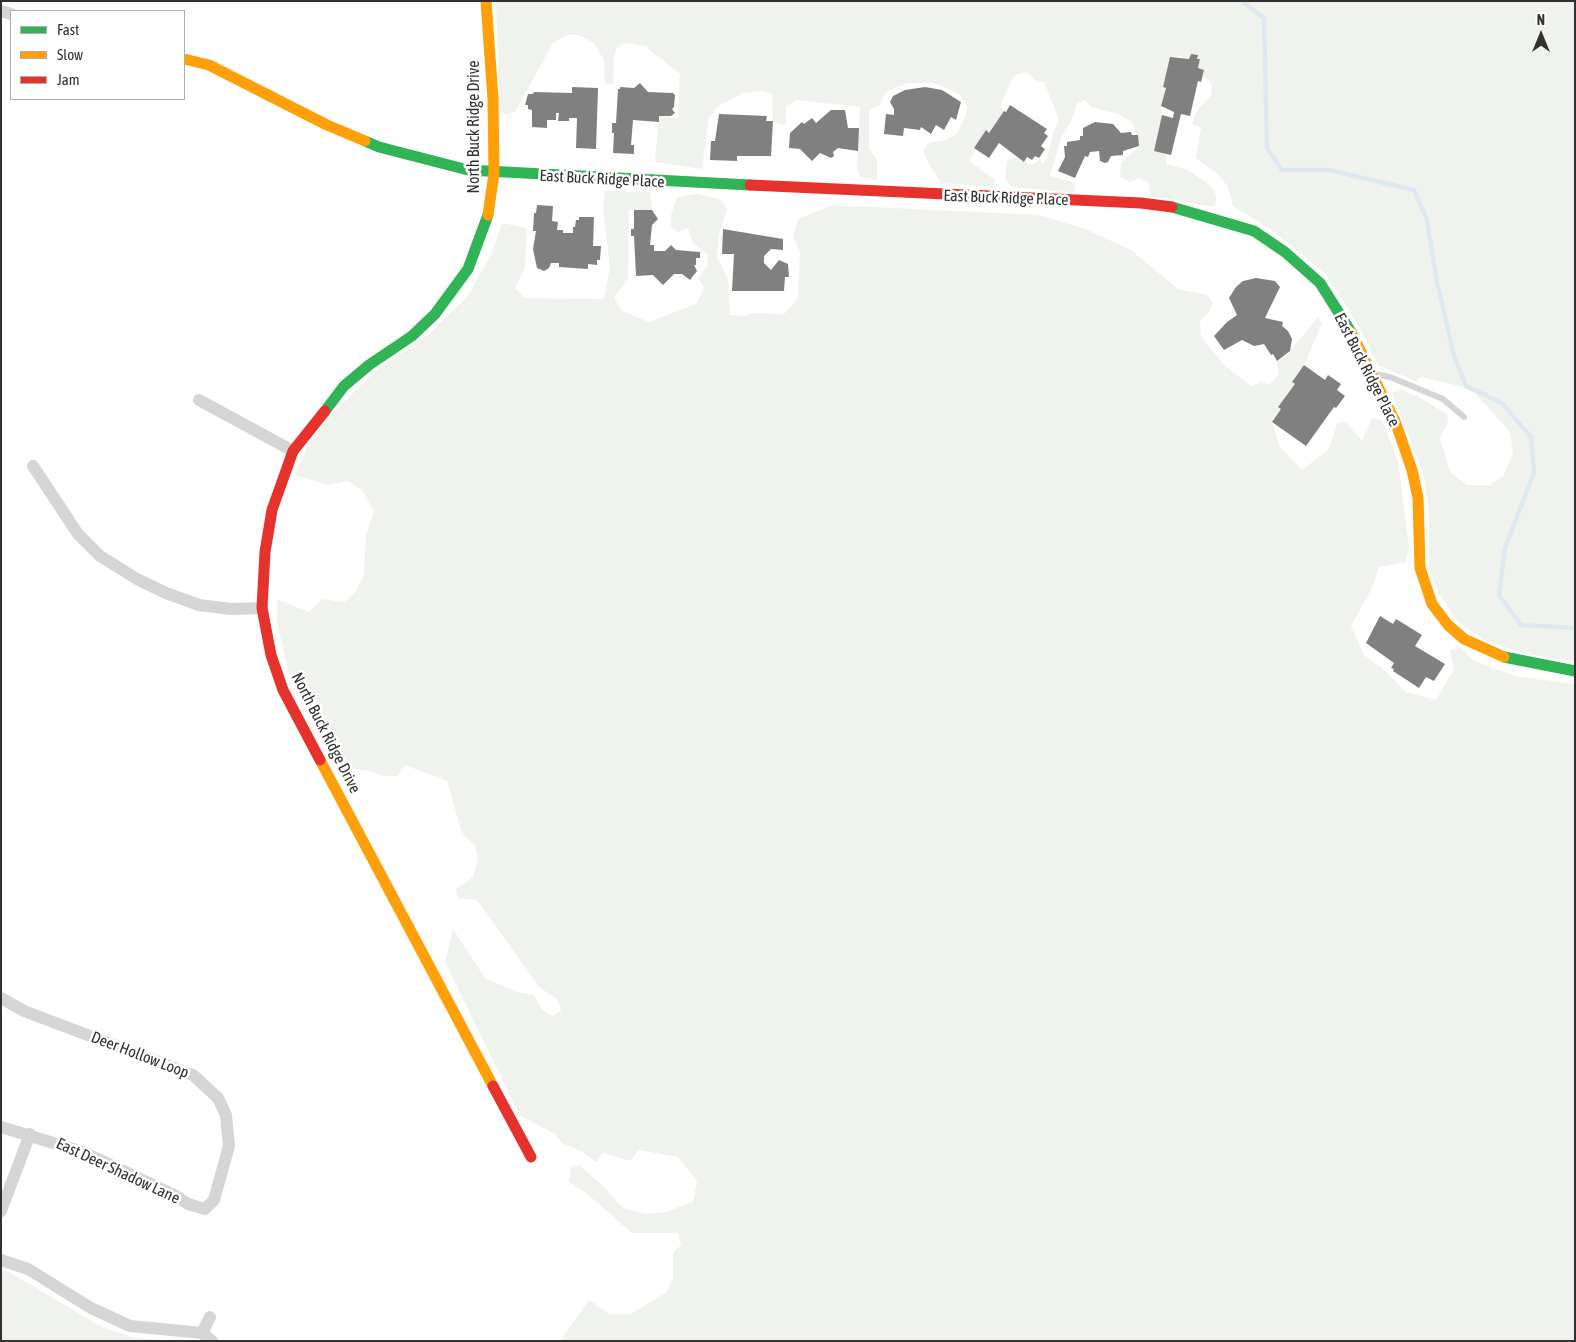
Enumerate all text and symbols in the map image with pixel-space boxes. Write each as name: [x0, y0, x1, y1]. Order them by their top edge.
legend: [10, 10, 185, 100]
north arrow: [1516, 10, 1566, 60]
text: N: [1537, 12, 1545, 28]
text: Fast: [57, 21, 79, 38]
text: Slow: [57, 46, 83, 63]
street label: North Buck Ridge Drive: [464, 61, 484, 193]
text: Jam: [57, 71, 80, 88]
street label: East Buck Ridge Place: [539, 166, 665, 192]
street label: East Buck Ridge Place: [943, 186, 1069, 210]
street label: East Buck Ridge Place: [1330, 310, 1404, 430]
street label: North Buck Ridge Drive: [287, 669, 365, 797]
street label: Deer Hollow Loop: [88, 1028, 192, 1082]
street label: East Deer Shadow Lane: [53, 1134, 183, 1208]

